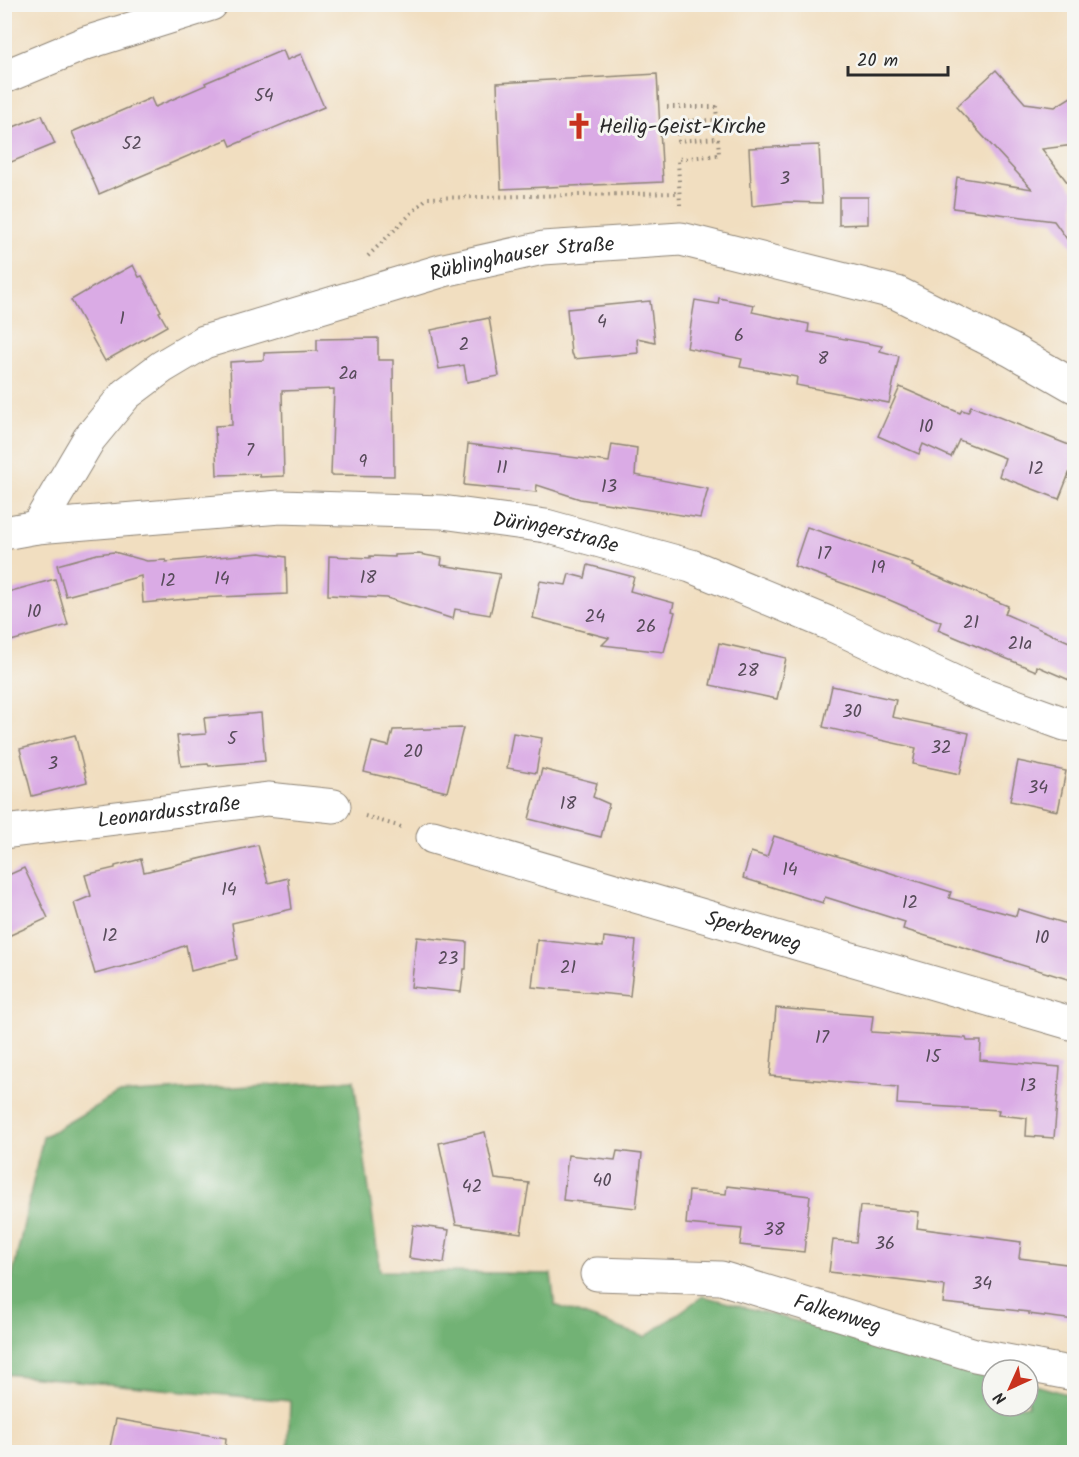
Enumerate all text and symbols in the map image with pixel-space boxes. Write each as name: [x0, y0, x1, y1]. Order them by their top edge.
scale bar: [848, 39, 948, 77]
text: 20 m: [857, 47, 898, 76]
house number: 54: [254, 82, 274, 111]
church icon: Heilig-Geist-Kirche: [564, 111, 594, 141]
place label: Heilig-Geist-Kirche: [599, 111, 766, 144]
house number: 52: [122, 130, 142, 159]
house number: 3: [780, 165, 790, 194]
street label: Rüblinghauser Straße: [426, 228, 616, 291]
house number: 1: [119, 305, 125, 334]
house number: 4: [597, 308, 607, 337]
house number: 6: [734, 322, 744, 351]
house number: 2: [459, 331, 469, 360]
house number: 8: [818, 345, 829, 374]
house number: 2a: [339, 360, 357, 389]
house number: 10: [919, 413, 933, 442]
house number: 7: [246, 437, 255, 466]
house number: 9: [359, 448, 368, 477]
house number: 11: [496, 454, 508, 483]
house number: 12: [1028, 455, 1044, 484]
house number: 13: [601, 473, 617, 502]
street label: Düringerstraße: [490, 504, 623, 563]
house number: 17: [817, 540, 832, 569]
house number: 19: [871, 554, 885, 583]
house number: 18: [360, 564, 376, 593]
house number: 14: [214, 565, 230, 594]
house number: 12: [160, 567, 176, 596]
house number: 10: [27, 598, 41, 627]
house number: 24: [585, 603, 605, 632]
house number: 21: [963, 609, 979, 638]
house number: 26: [636, 613, 656, 642]
house number: 21a: [1008, 630, 1032, 659]
house number: 28: [737, 657, 759, 686]
house number: 30: [842, 698, 862, 727]
house number: 5: [227, 725, 238, 754]
house number: 32: [931, 734, 951, 763]
house number: 20: [403, 738, 423, 767]
house number: 3: [48, 750, 58, 779]
house number: 34: [1028, 774, 1048, 803]
street label: Leonardusstraße: [96, 788, 243, 838]
house number: 18: [560, 790, 576, 819]
house number: 14: [782, 856, 798, 885]
house number: 14: [221, 876, 237, 905]
house number: 12: [902, 889, 918, 918]
street label: Sperberweg: [701, 902, 805, 962]
house number: 12: [102, 922, 118, 951]
house number: 10: [1035, 924, 1049, 953]
house number: 23: [438, 945, 458, 974]
house number: 21: [560, 954, 576, 983]
house number: 17: [815, 1024, 830, 1053]
house number: 15: [925, 1043, 942, 1072]
house number: 13: [1020, 1072, 1036, 1101]
house number: 40: [593, 1167, 611, 1196]
house number: 42: [462, 1173, 482, 1202]
house number: 38: [763, 1216, 785, 1245]
house number: 36: [875, 1230, 895, 1259]
house number: 34: [972, 1270, 992, 1299]
street label: Falkenweg: [789, 1286, 885, 1344]
north arrow: [980, 1358, 1040, 1418]
text: N: [988, 1385, 1013, 1410]

